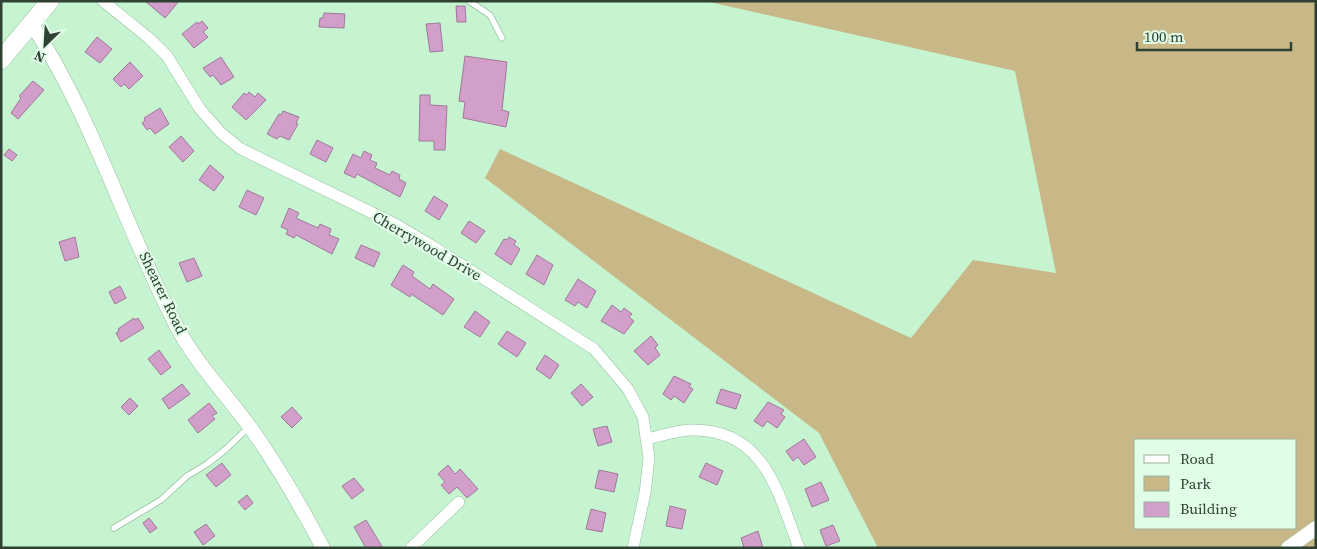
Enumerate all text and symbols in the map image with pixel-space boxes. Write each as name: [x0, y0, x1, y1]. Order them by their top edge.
north arrow: [20, 20, 70, 70]
scale bar: [1137, 20, 1291, 52]
text: 100 m: [1144, 26, 1184, 47]
text: N: [31, 46, 48, 68]
street label: Cherrywood Drive: [369, 206, 486, 285]
street label: Shearer Road: [134, 248, 193, 338]
legend: [1134, 439, 1297, 529]
text: Road: [1180, 448, 1214, 469]
text: Park: [1180, 473, 1212, 494]
text: Building: [1180, 498, 1237, 519]

